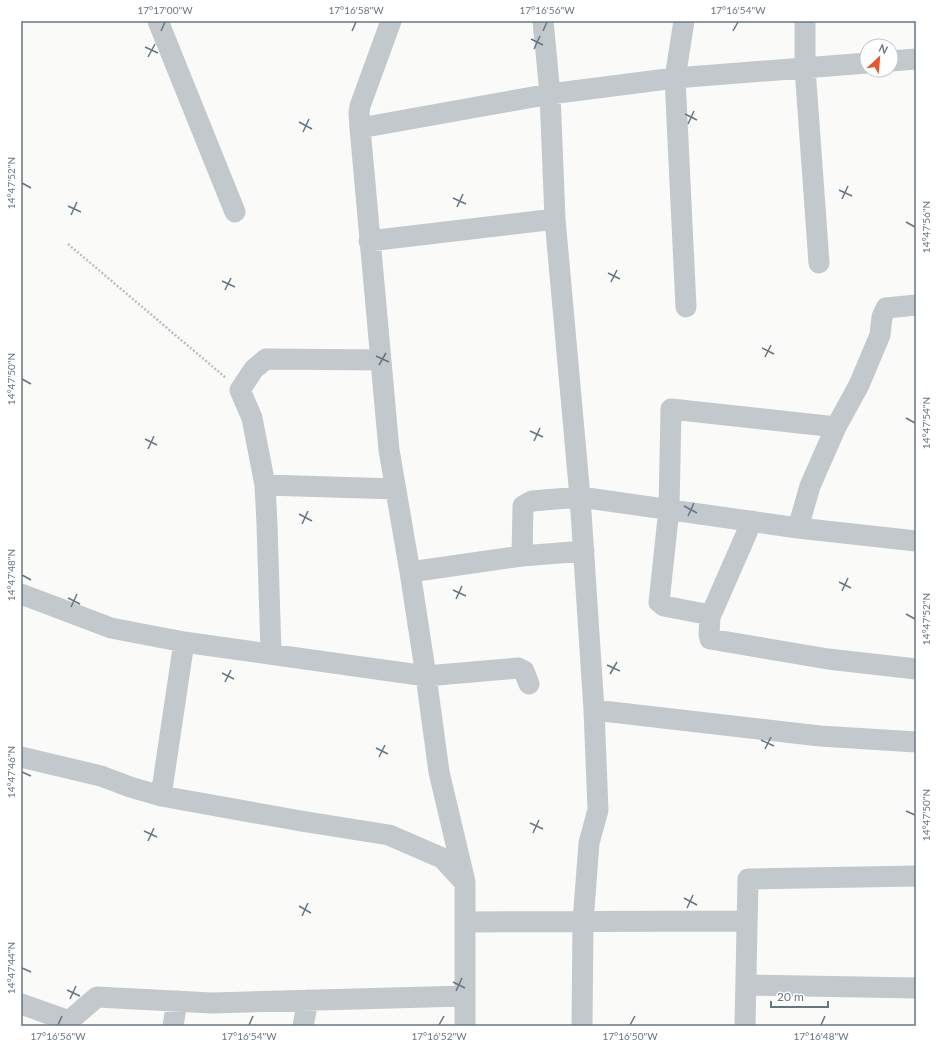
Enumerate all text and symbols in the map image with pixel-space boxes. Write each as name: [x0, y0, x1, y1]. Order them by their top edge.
text: 17°17'00"W: [137, 4, 193, 16]
text: 17°16'58"W: [328, 4, 384, 16]
text: 17°16'56"W: [519, 4, 575, 16]
text: 17°16'54"W: [710, 4, 766, 16]
north arrow: [859, 38, 899, 78]
text: N: [877, 41, 890, 56]
text: 14°47'52"N: [5, 157, 17, 209]
text: 14°47'56"N: [920, 201, 932, 253]
text: 14°47'50"N: [5, 353, 17, 405]
text: 14°47'54"N: [920, 397, 932, 449]
text: 14°47'48"N: [5, 549, 17, 601]
text: 14°47'52"N: [920, 593, 932, 645]
text: 14°47'46"N: [5, 746, 17, 798]
text: 14°47'50"N: [920, 789, 932, 841]
text: 14°47'44"N: [5, 942, 17, 994]
scale bar: [771, 983, 828, 1009]
text: 20 m: [777, 989, 804, 1004]
text: 17°16'56"W: [30, 1030, 86, 1042]
text: 17°16'54"W: [221, 1030, 277, 1042]
text: 17°16'52"W: [411, 1030, 467, 1042]
text: 17°16'50"W: [602, 1030, 658, 1042]
text: 17°16'48"W: [793, 1030, 849, 1042]

